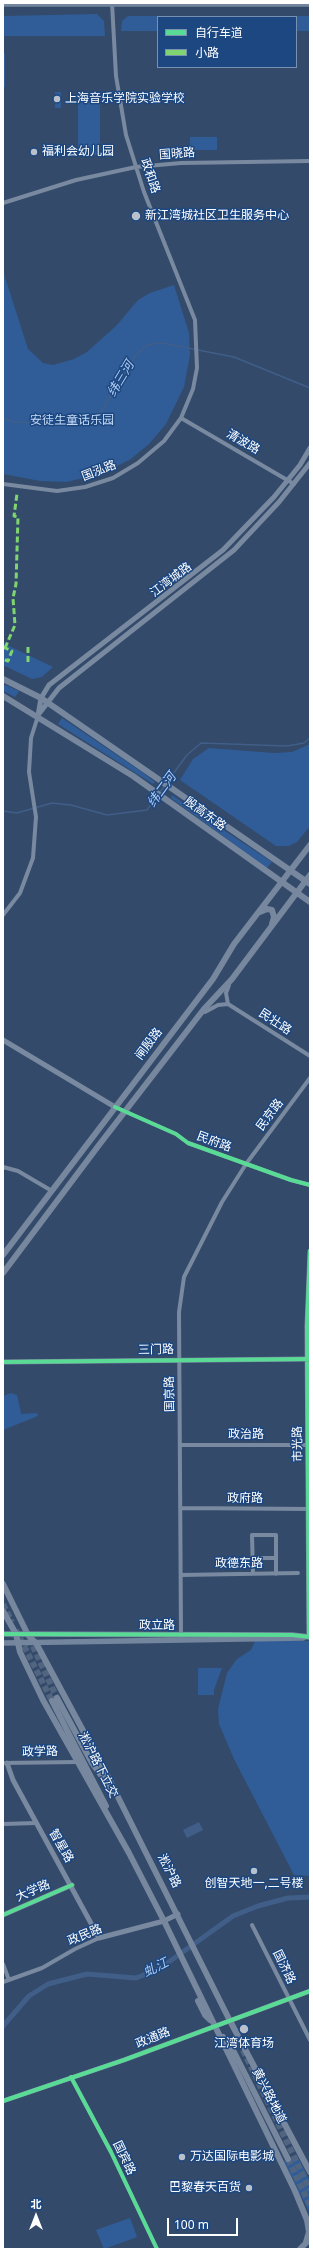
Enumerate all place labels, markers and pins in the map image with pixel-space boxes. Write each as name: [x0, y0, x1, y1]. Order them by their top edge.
place label: 上海音乐学院实验学校: [65, 92, 185, 106]
marker: 上海音乐学院实验学校: [52, 94, 62, 104]
place label: 福利会幼儿园: [42, 145, 114, 159]
marker: 福利会幼儿园: [29, 147, 39, 157]
place label: 新江湾城社区卫生服务中心: [145, 209, 289, 223]
marker: 新江湾城社区卫生服务中心: [130, 210, 142, 222]
marker: 创智天地一,二号楼: [249, 1866, 259, 1876]
place label: 创智天地一,二号楼: [204, 1877, 304, 1891]
marker: 江湾体育场: [238, 2023, 250, 2035]
place label: 江湾体育场: [214, 2037, 274, 2051]
place label: 万达国际电影城: [190, 2150, 274, 2164]
marker: 万达国际电影城: [177, 2152, 187, 2162]
place label: 巴黎春天百货: [169, 2181, 241, 2195]
marker: 巴黎春天百货: [244, 2183, 254, 2193]

